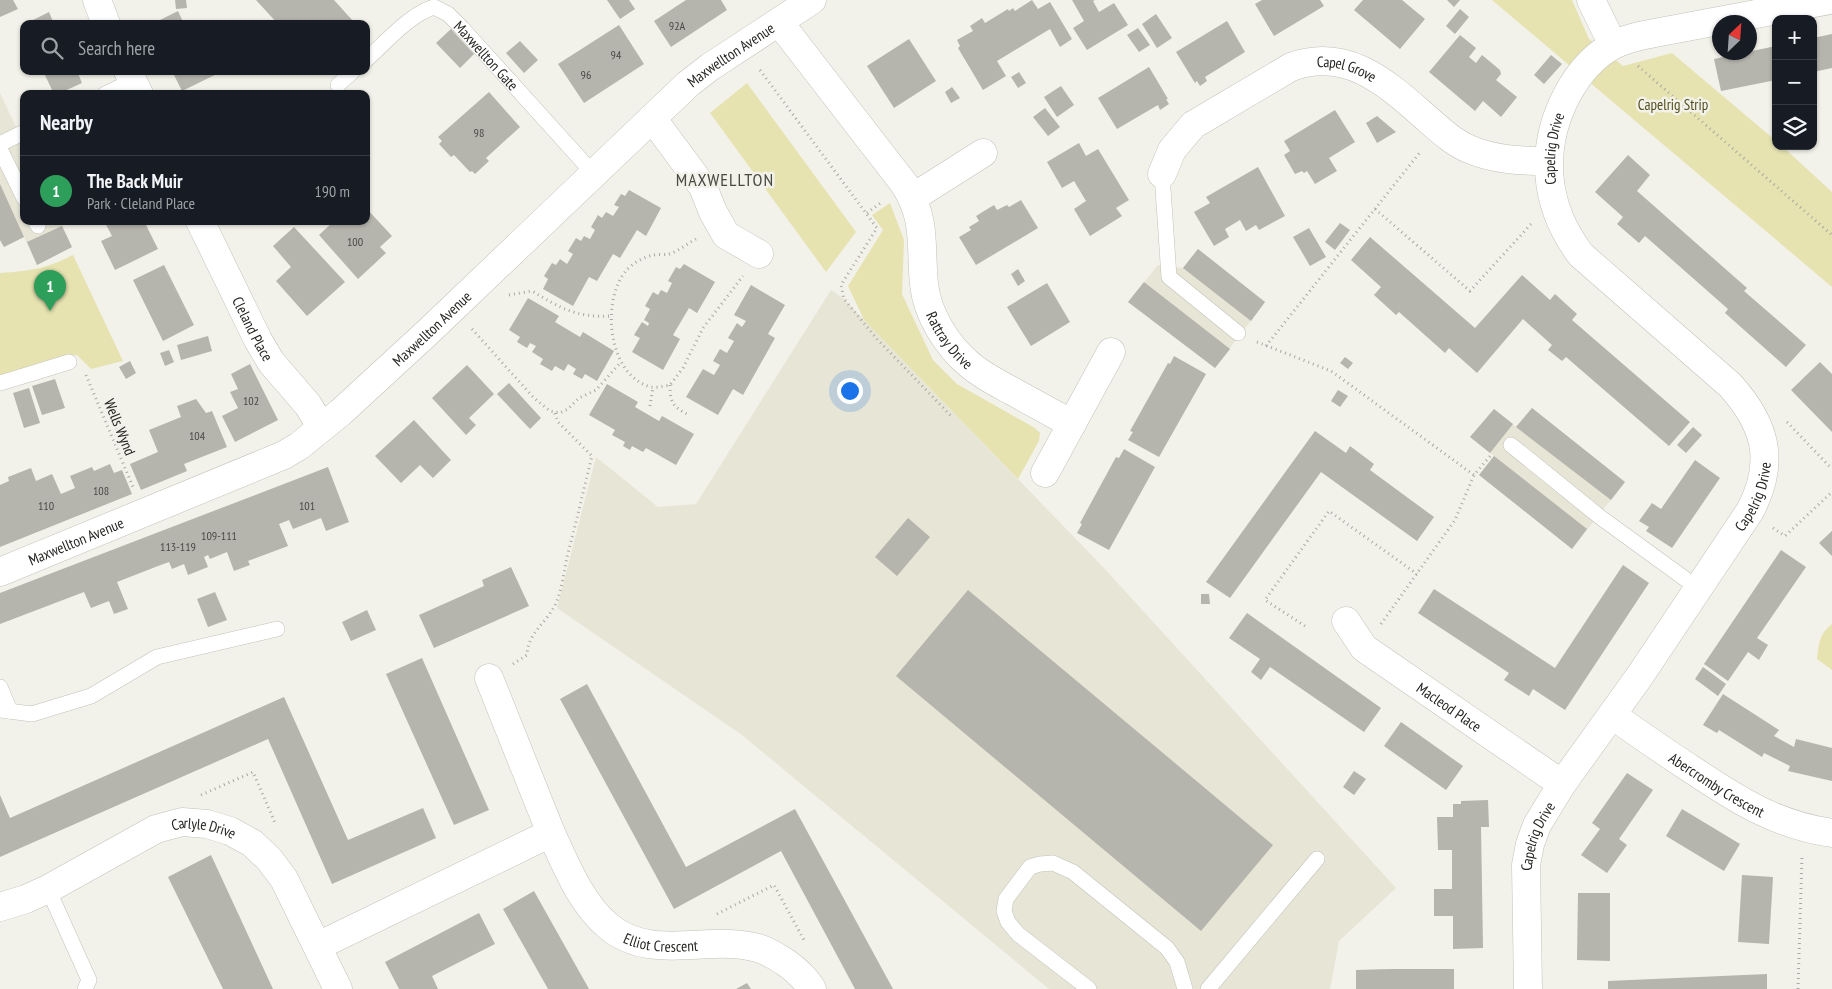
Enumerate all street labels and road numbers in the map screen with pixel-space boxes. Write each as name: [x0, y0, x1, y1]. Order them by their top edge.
street label: Maxwellton Gate: [450, 16, 523, 94]
street label: Maxwellton Avenue: [683, 18, 778, 91]
street label: Capel Grove: [1316, 51, 1380, 86]
street label: Capelrig Drive: [1539, 110, 1568, 186]
street label: Maxwellton Avenue: [388, 287, 475, 370]
street label: Cleland Place: [229, 293, 278, 364]
street label: Rattray Drive: [923, 308, 977, 373]
street label: Wells Wynd: [100, 396, 140, 458]
street label: Capelrig Drive: [1730, 461, 1774, 534]
street label: Maxwellton Avenue: [25, 513, 126, 569]
street label: Macleod Place: [1413, 678, 1485, 735]
street label: Abercromby Crescent: [1666, 748, 1768, 821]
street label: Capelrig Drive: [1516, 798, 1559, 871]
street label: Carlyle Drive: [169, 812, 240, 842]
street label: Elliot Crescent: [621, 928, 698, 955]

